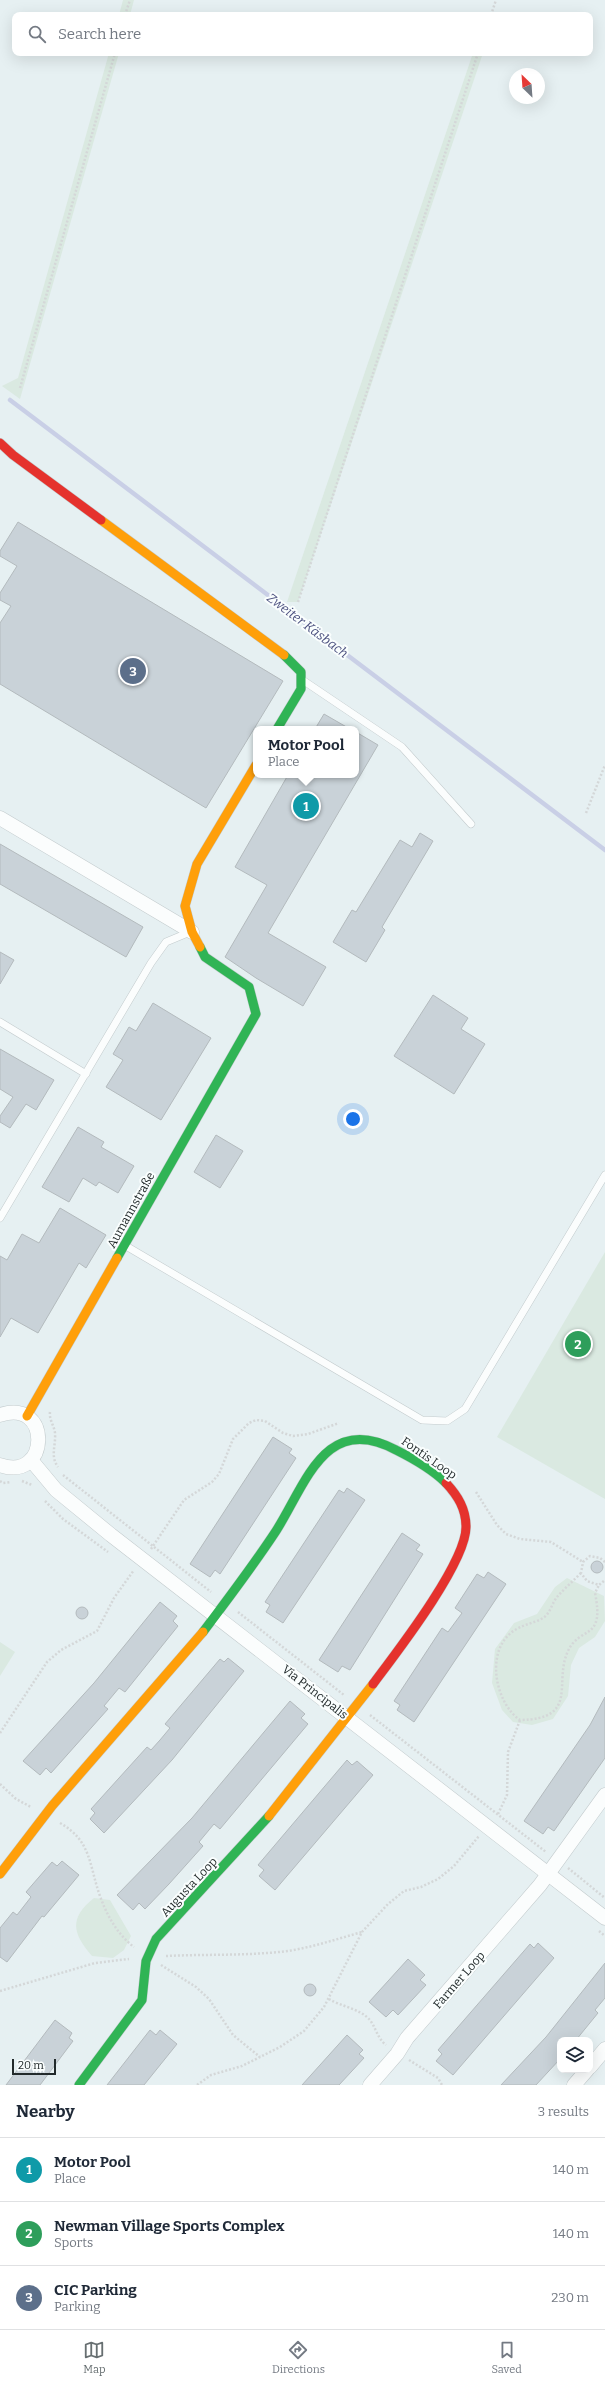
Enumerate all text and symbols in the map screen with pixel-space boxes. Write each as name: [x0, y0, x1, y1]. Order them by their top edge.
search box: [12, 12, 593, 56]
icon: search: [26, 23, 48, 45]
text: Search here: [58, 25, 141, 43]
north arrow: [509, 68, 545, 104]
water label: Zweiter Käsbach: [264, 590, 351, 661]
pin: 3: [120, 656, 146, 686]
popup: [253, 726, 359, 778]
text: Motor Pool: [268, 736, 344, 754]
text: Place: [268, 754, 299, 769]
pin: 1: [293, 791, 319, 821]
your location: [343, 1109, 363, 1129]
street label: Aumannstraße: [104, 1170, 158, 1250]
pin: 2: [565, 1329, 591, 1359]
street label: Fontis Loop: [399, 1434, 459, 1482]
street label: Via Principalis: [279, 1662, 351, 1722]
street label: Augusta Loop: [158, 1854, 220, 1920]
street label: Farmer Loop: [430, 1949, 488, 2011]
map controls: [557, 2037, 593, 2073]
button: layers: [557, 2037, 593, 2073]
scale bar: [12, 2057, 56, 2076]
text: 20 m: [18, 2059, 44, 2072]
text: Nearby: [16, 2101, 75, 2122]
text: 3 results: [538, 2104, 589, 2119]
text: Motor Pool: [54, 2153, 131, 2171]
text: 1: [26, 2162, 32, 2177]
text: 140 m: [553, 2162, 589, 2177]
text: Place: [54, 2171, 86, 2186]
text: Newman Village Sports Complex: [54, 2217, 284, 2235]
text: 2: [25, 2226, 33, 2241]
text: 140 m: [553, 2226, 589, 2241]
text: Sports: [54, 2235, 93, 2250]
text: CIC Parking: [54, 2281, 137, 2299]
text: 3: [25, 2290, 33, 2305]
text: 230 m: [551, 2290, 589, 2305]
text: Parking: [54, 2299, 101, 2314]
tab: Map: [83, 2339, 105, 2376]
tab: Directions: [272, 2339, 325, 2376]
tab: Saved: [491, 2339, 522, 2376]

